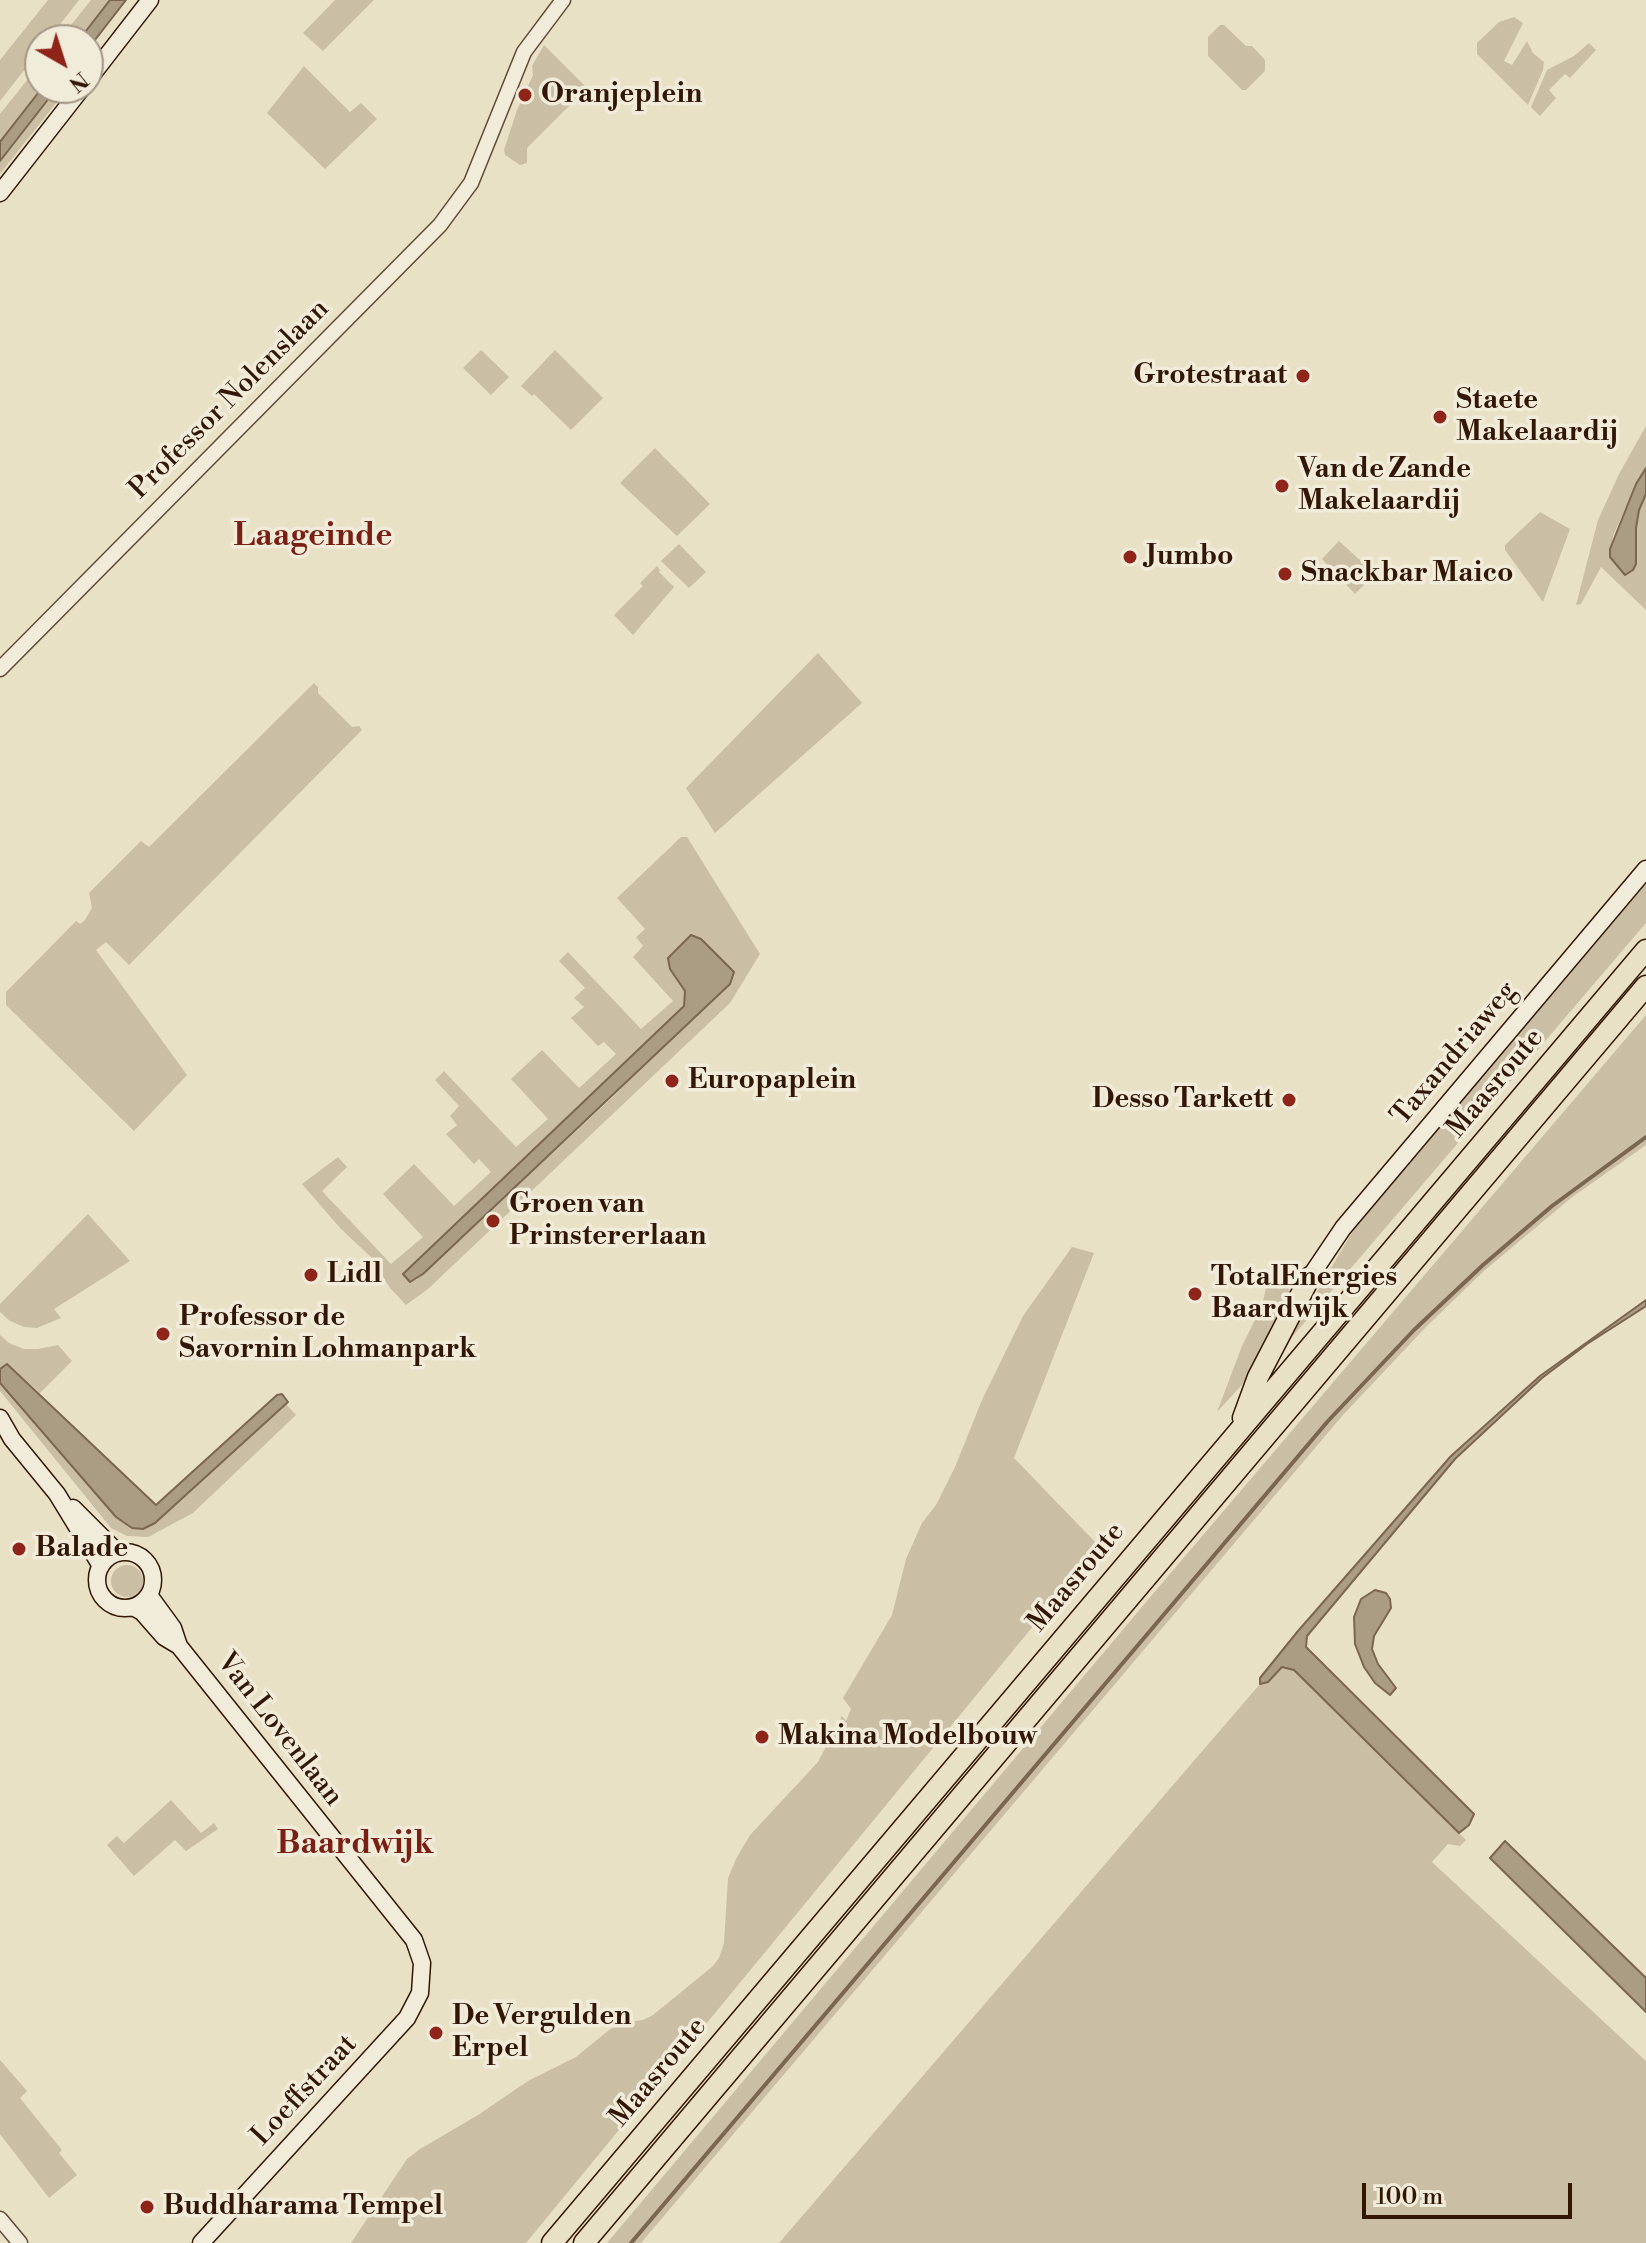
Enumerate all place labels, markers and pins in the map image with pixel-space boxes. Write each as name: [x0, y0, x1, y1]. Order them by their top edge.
place label: Oranjeplein: [541, 78, 702, 112]
marker: Oranjeplein: [516, 86, 534, 104]
place label: Grotestraat: [1133, 359, 1287, 393]
marker: Grotestraat: [1294, 367, 1312, 385]
place label: Staete Makelaardij: [1456, 384, 1618, 450]
marker: Staete Makelaardij: [1431, 408, 1449, 426]
place label: Van de Zande Makelaardij: [1298, 453, 1471, 519]
marker: Van de Zande Makelaardij: [1273, 477, 1291, 495]
place label: Jumbo: [1146, 540, 1234, 574]
marker: Jumbo: [1121, 548, 1139, 566]
place label: Snackbar Maico: [1301, 557, 1513, 591]
marker: Snackbar Maico: [1276, 565, 1294, 583]
place label: Europaplein: [688, 1064, 856, 1098]
marker: Europaplein: [663, 1072, 681, 1090]
place label: Desso Tarkett: [1092, 1083, 1273, 1117]
marker: Desso Tarkett: [1280, 1091, 1298, 1109]
place label: Groen van Prinstererlaan: [509, 1188, 706, 1254]
marker: Groen van Prinstererlaan: [484, 1212, 502, 1230]
place label: Lidl: [327, 1258, 382, 1292]
place label: TotalEnergies Baardwijk: [1211, 1261, 1397, 1327]
marker: Lidl: [302, 1266, 320, 1284]
marker: TotalEnergies Baardwijk: [1186, 1285, 1204, 1303]
place label: Professor de Savornin Lohmanpark: [179, 1301, 476, 1367]
marker: Professor de Savornin Lohmanpark: [154, 1325, 172, 1343]
place label: Balade: [35, 1532, 128, 1566]
marker: Balade: [10, 1540, 28, 1558]
place label: Makina Modelbouw: [778, 1720, 1037, 1754]
marker: Makina Modelbouw: [753, 1728, 771, 1746]
place label: De Vergulden Erpel: [452, 2000, 631, 2066]
marker: De Vergulden Erpel: [427, 2024, 445, 2042]
place label: Buddharama Tempel: [163, 2190, 443, 2224]
marker: Buddharama Tempel: [138, 2198, 156, 2216]

